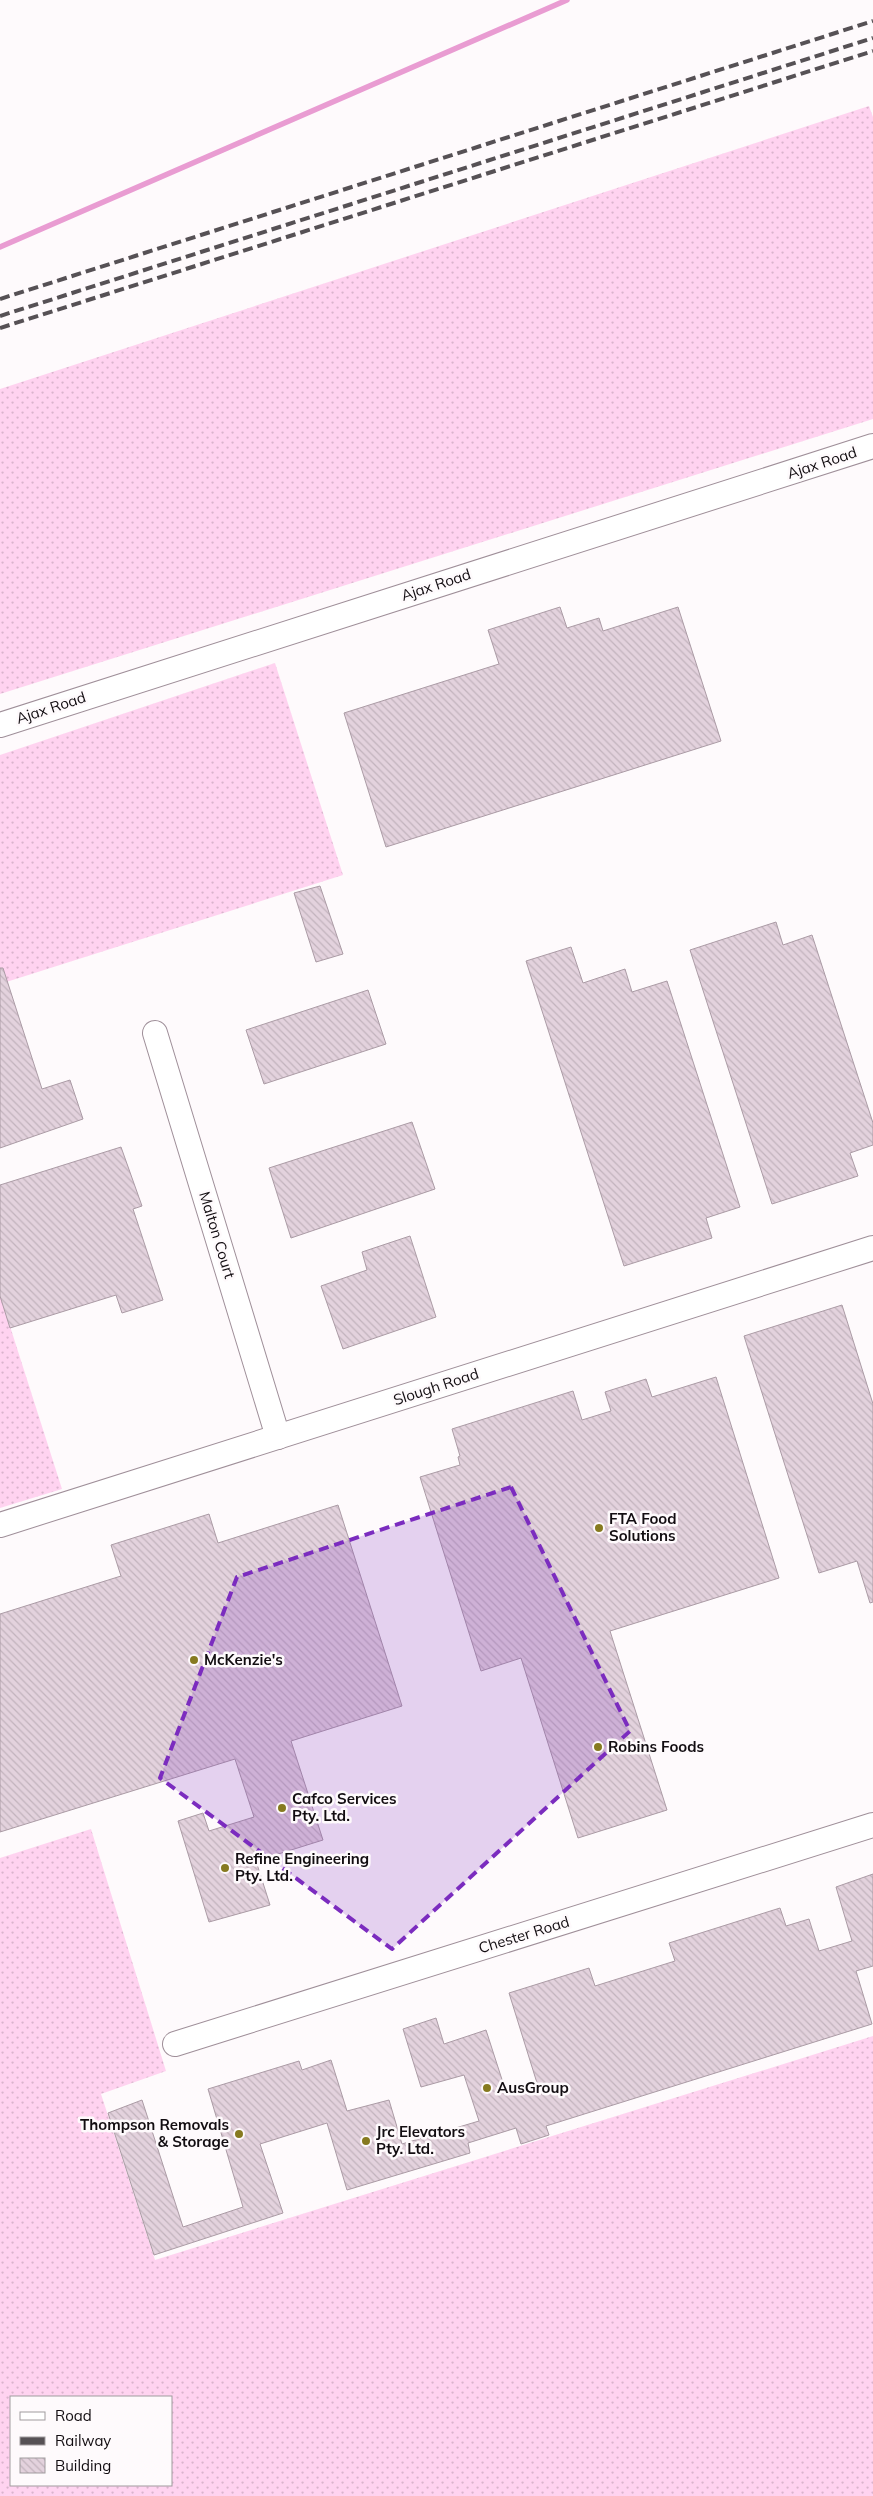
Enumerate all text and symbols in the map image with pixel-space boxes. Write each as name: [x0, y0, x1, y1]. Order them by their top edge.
street label: Ajax Road: [785, 442, 859, 483]
street label: Ajax Road: [399, 564, 473, 605]
street label: Ajax Road: [14, 687, 88, 728]
street label: Malton Court: [195, 1189, 240, 1281]
street label: Slough Road: [391, 1364, 481, 1409]
place label: FTA Food Solutions: [609, 1509, 677, 1545]
marker: FTA Food Solutions: [593, 1522, 605, 1534]
place label: McKenzie's: [204, 1650, 283, 1669]
marker: McKenzie's: [188, 1654, 200, 1666]
place label: Robins Foods: [608, 1737, 704, 1756]
marker: Robins Foods: [592, 1741, 604, 1753]
place label: Cafco Services Pty. Ltd.: [292, 1789, 397, 1825]
marker: Cafco Services Pty. Ltd.: [276, 1802, 288, 1814]
place label: Refine Engineering Pty. Ltd.: [235, 1849, 369, 1885]
marker: Refine Engineering Pty. Ltd.: [219, 1862, 231, 1874]
street label: Chester Road: [476, 1912, 572, 1957]
place label: AusGroup: [497, 2078, 569, 2097]
marker: AusGroup: [481, 2082, 493, 2094]
place label: Thompson Removals & Storage: [80, 2115, 229, 2151]
place label: Jrc Elevators Pty. Ltd.: [376, 2122, 465, 2158]
marker: Thompson Removals & Storage: [233, 2128, 245, 2140]
marker: Jrc Elevators Pty. Ltd.: [360, 2135, 372, 2147]
legend: [10, 2396, 172, 2486]
text: Road: [55, 2406, 92, 2425]
text: Railway: [55, 2431, 111, 2450]
text: Building: [55, 2456, 111, 2475]

